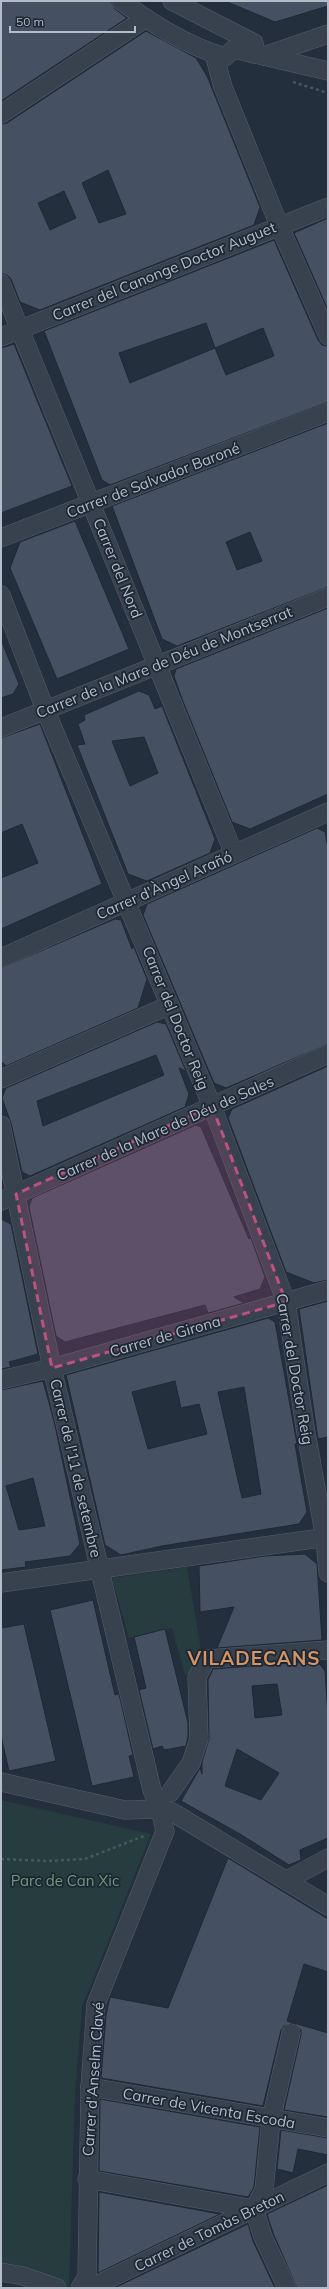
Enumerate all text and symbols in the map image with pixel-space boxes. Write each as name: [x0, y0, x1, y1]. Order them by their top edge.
scale bar: [10, 8, 135, 34]
text: 50 m: [16, 14, 44, 29]
street label: Carrer del Canonge Doctor Auguet: [49, 217, 279, 325]
street label: Carrer de Salvador Baroné: [64, 438, 242, 522]
street label: Carrer del Nord: [89, 515, 147, 621]
street label: Carrer de la Mare de Déu de Montserrat: [33, 602, 295, 722]
street label: Carrer d'Àngel Arañó: [93, 846, 235, 924]
street label: Carrer del Doctor Reig: [138, 943, 214, 1093]
street label: Carrer de la Mare de Déu de Sales: [53, 1071, 277, 1185]
street label: Carrer del Doctor Reig: [272, 1292, 318, 1446]
street label: Carrer de Girona: [107, 1311, 223, 1361]
street label: Carrer de l'11 de setembre: [46, 1377, 106, 1559]
district label: VILADECANS: [186, 1646, 321, 1670]
park label: Parc de Can Xic: [11, 1871, 119, 1890]
street label: Carrer d'Anselm Clavé: [78, 2001, 108, 2157]
street label: Carrer de Vicenta Escoda: [121, 2083, 297, 2133]
street label: Carrer de Tomàs Breton: [131, 2186, 287, 2276]

